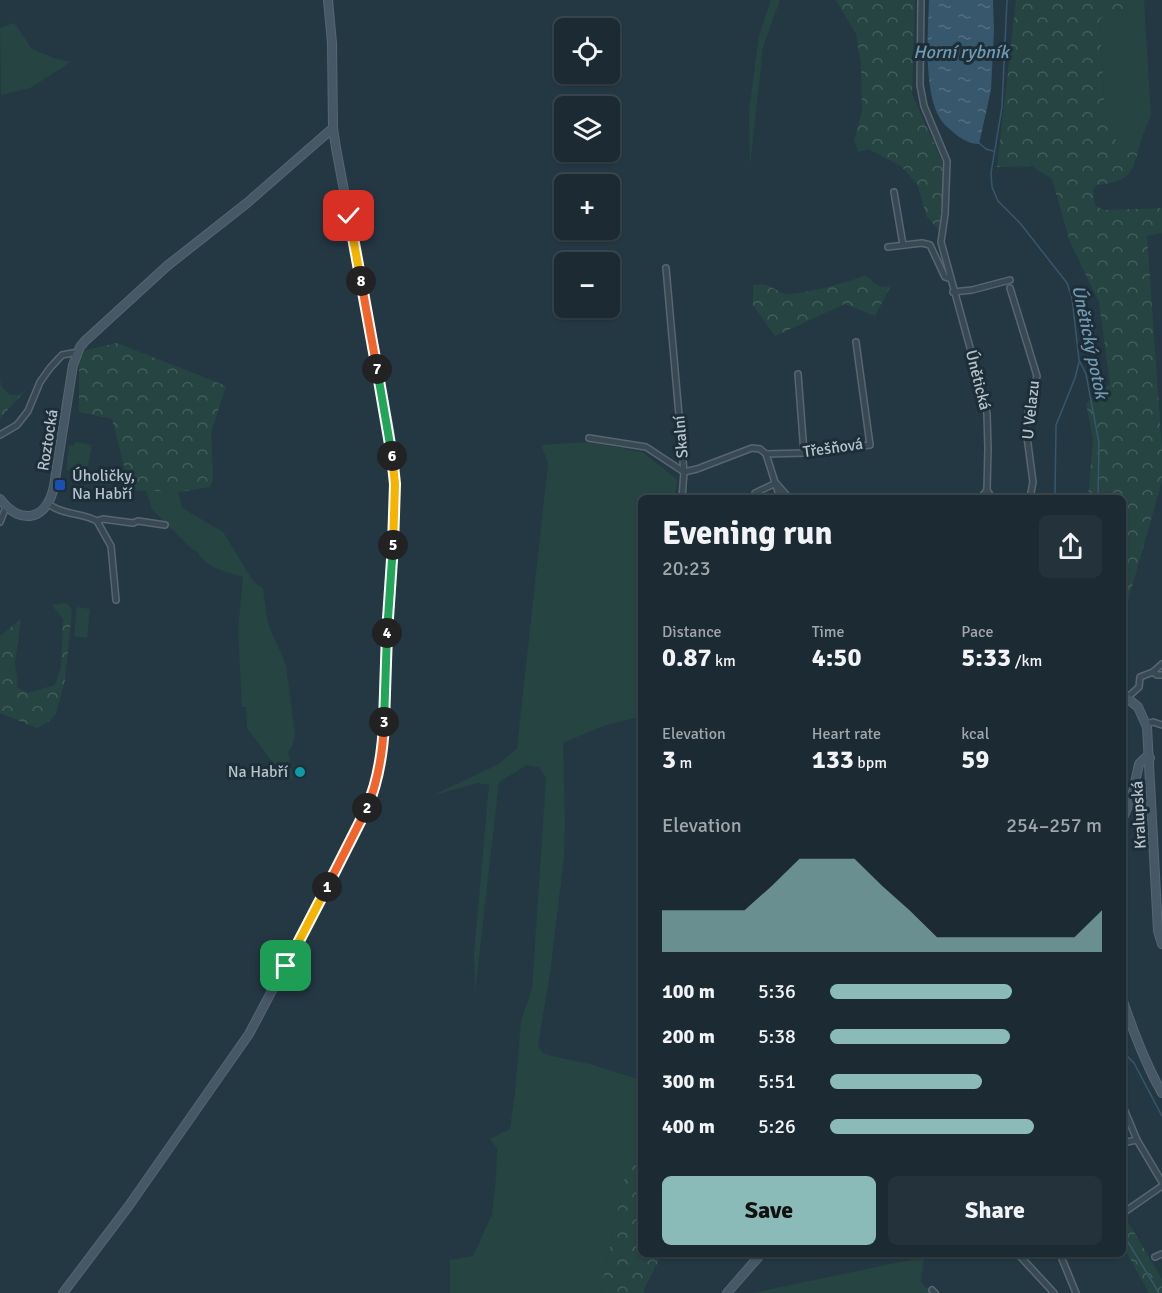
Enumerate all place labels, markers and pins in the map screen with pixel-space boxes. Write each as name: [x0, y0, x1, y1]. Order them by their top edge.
pin: [323, 190, 374, 241]
pin: 8: [346, 266, 376, 296]
pin: 7: [362, 354, 392, 384]
pin: 6: [377, 441, 407, 471]
place label: Úholičky, Na Habří: [72, 466, 135, 504]
marker: Úholičky, Na Habří: [53, 478, 67, 492]
pin: 5: [378, 530, 408, 560]
pin: 4: [372, 618, 402, 648]
pin: 3: [369, 707, 399, 737]
place label: Na Habří: [228, 762, 289, 782]
marker: Na Habří: [293, 765, 307, 779]
pin: 2: [352, 793, 382, 823]
pin: 1: [312, 872, 342, 902]
pin: [260, 940, 311, 991]

